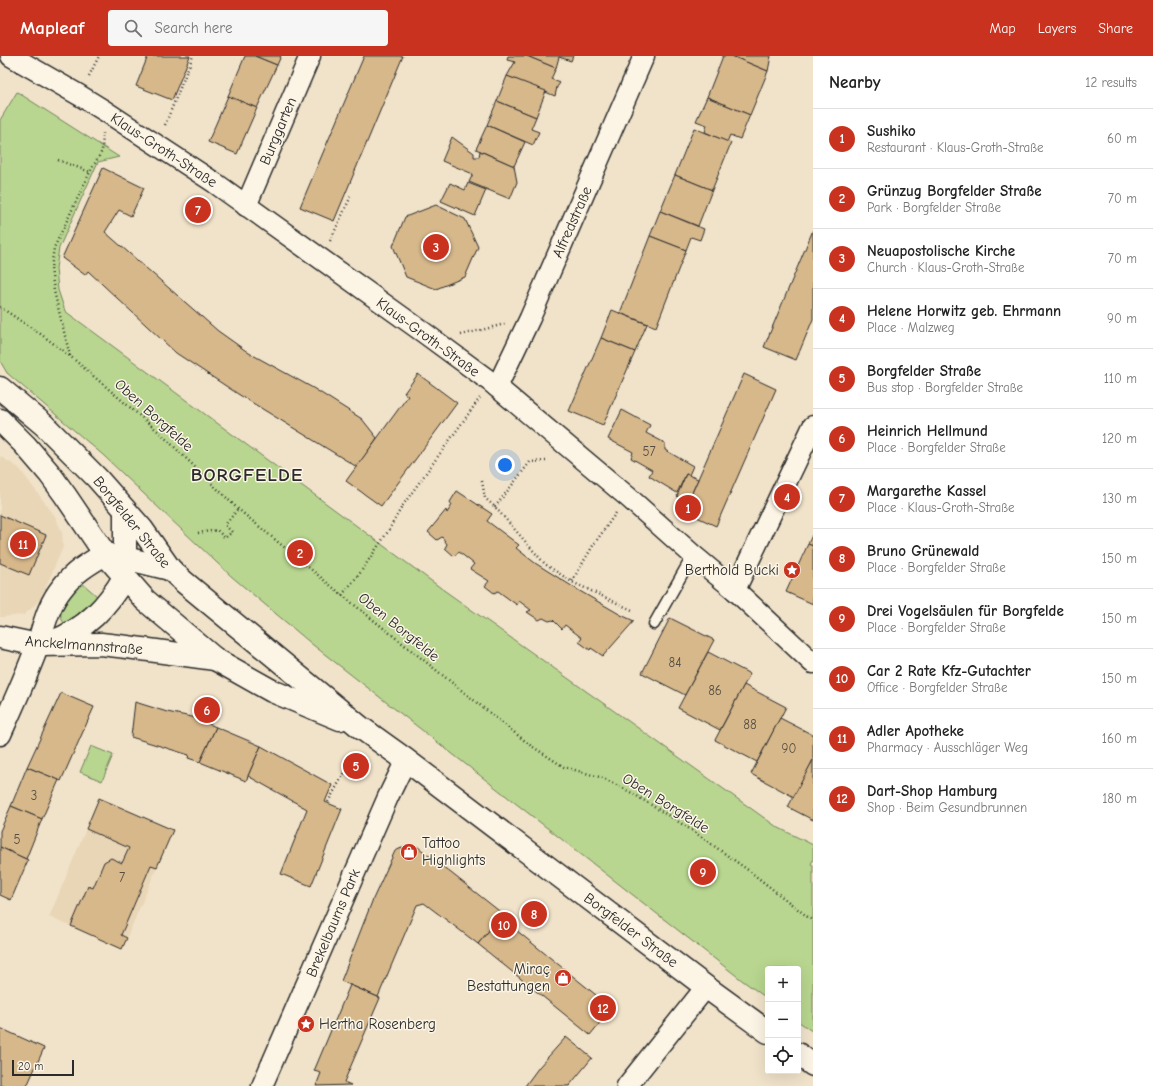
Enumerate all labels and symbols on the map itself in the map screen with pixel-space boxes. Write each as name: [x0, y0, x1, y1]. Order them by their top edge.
street label: Burggarten: [256, 94, 300, 168]
street label: Klaus-Groth-Straße: [107, 109, 221, 191]
street label: Alfredstraße: [548, 183, 596, 261]
pin: 7: [185, 195, 211, 225]
pin: 3: [423, 232, 449, 262]
street label: Klaus-Groth-Straße: [373, 293, 484, 381]
street label: Oben Borgfelde: [111, 375, 197, 455]
house number: 57: [642, 444, 656, 459]
your location: [495, 455, 515, 475]
district label: BORGFELDE: [191, 464, 303, 486]
street label: Borgfelder Straße: [89, 472, 175, 572]
pin: 4: [774, 482, 800, 512]
pin: 1: [675, 493, 701, 523]
pin: 11: [10, 529, 36, 559]
pin: 2: [287, 538, 313, 568]
place icon: Berthold Bucki: [782, 560, 802, 580]
place label: Berthold Bucki: [685, 561, 779, 579]
street label: Oben Borgfelde: [355, 589, 444, 666]
street label: Anckelmannstraße: [24, 632, 144, 658]
house number: 84: [669, 655, 682, 670]
house number: 86: [708, 683, 722, 698]
pin: 6: [194, 695, 220, 725]
house number: 88: [743, 717, 757, 732]
house number: 90: [782, 741, 796, 756]
pin: 5: [343, 751, 369, 781]
street label: Oben Borgfelde: [619, 769, 713, 837]
house number: 3: [31, 788, 37, 803]
house number: 5: [13, 832, 21, 847]
place label: Tattoo Highlights: [422, 834, 485, 869]
shop icon: Tattoo Highlights: [399, 842, 419, 862]
pin: 9: [690, 857, 716, 887]
street label: Brekelbaums Park: [302, 865, 364, 980]
house number: 7: [119, 870, 125, 885]
street label: Borgfelder Straße: [580, 889, 682, 972]
pin: 8: [521, 899, 547, 929]
pin: 10: [491, 910, 517, 940]
place label: Miraç Bestattungen: [467, 960, 550, 995]
shop icon: Miraç Bestattungen: [553, 968, 573, 988]
pin: 12: [590, 993, 616, 1023]
place icon: Hertha Rosenberg: [296, 1014, 316, 1034]
place label: Hertha Rosenberg: [319, 1015, 436, 1033]
scale bar: [12, 1058, 74, 1077]

